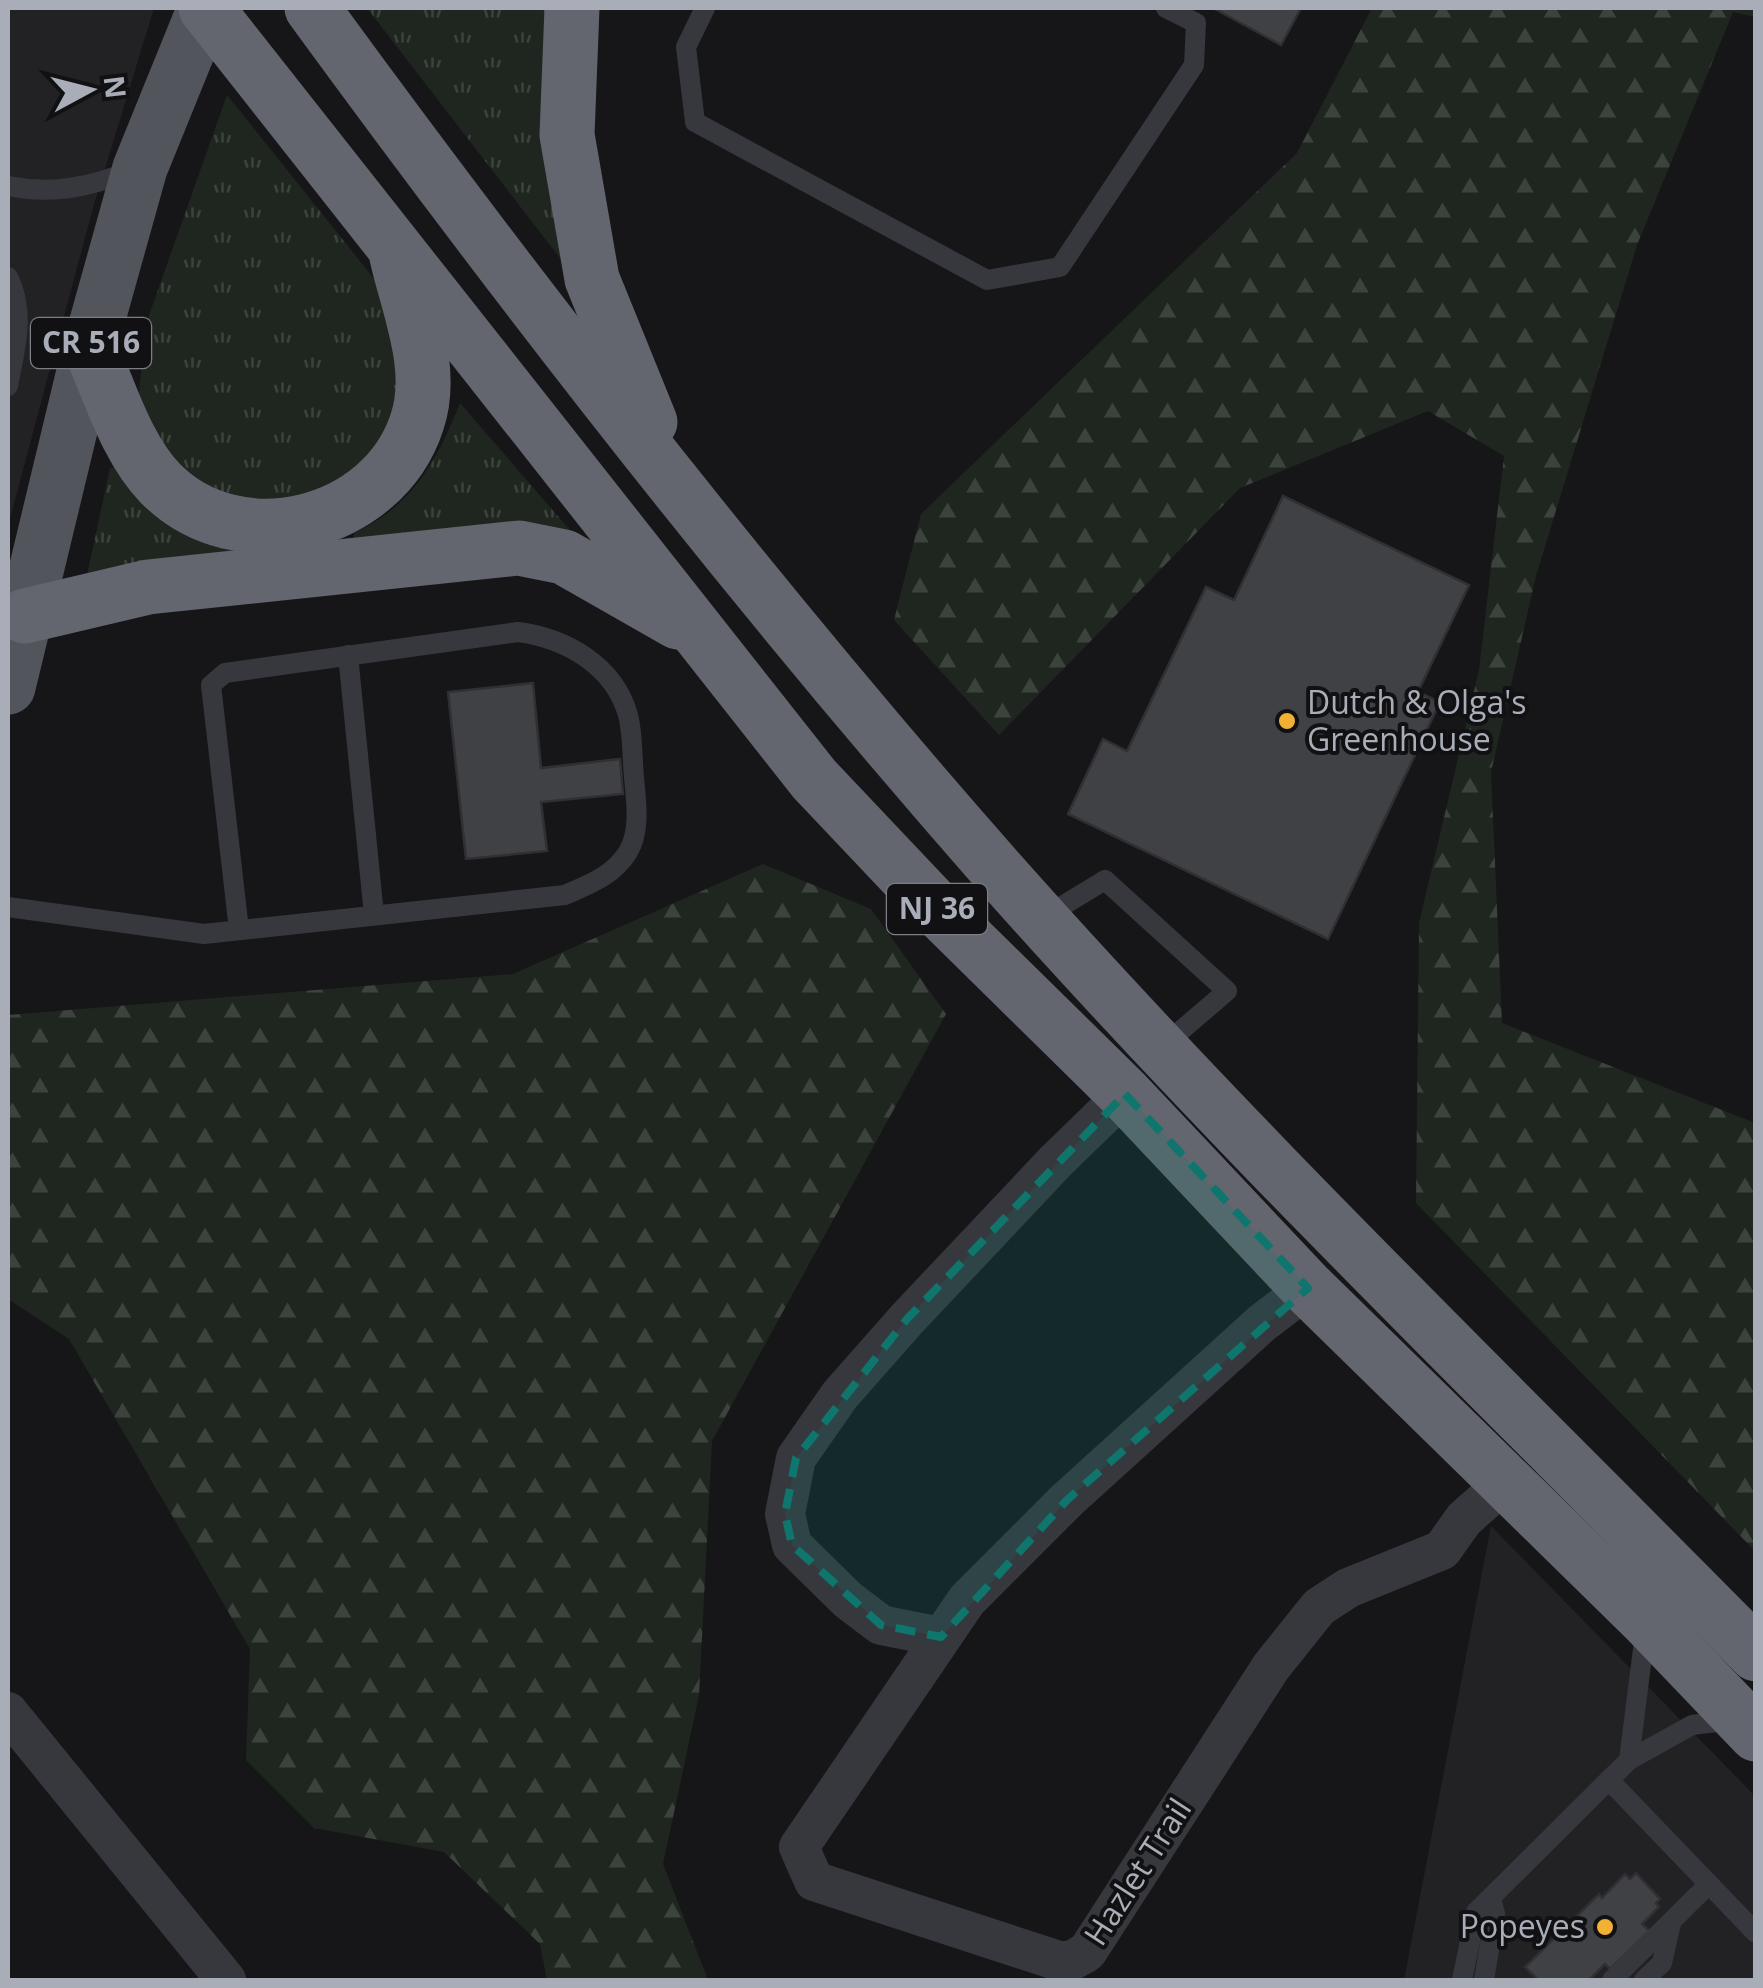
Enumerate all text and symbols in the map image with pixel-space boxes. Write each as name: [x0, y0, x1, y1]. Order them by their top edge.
north arrow: [40, 40, 140, 140]
text: N: [96, 73, 136, 100]
road number: CR 516: [31, 318, 151, 368]
place label: Dutch & Olga's Greenhouse: [1307, 680, 1527, 760]
marker: Dutch & Olga's Greenhouse: [1276, 710, 1298, 732]
road number: NJ 36: [887, 884, 987, 934]
street label: Hazlet Trail: [1073, 1790, 1200, 1953]
place label: Popeyes: [1460, 1904, 1585, 1947]
marker: Popeyes: [1594, 1916, 1616, 1938]

